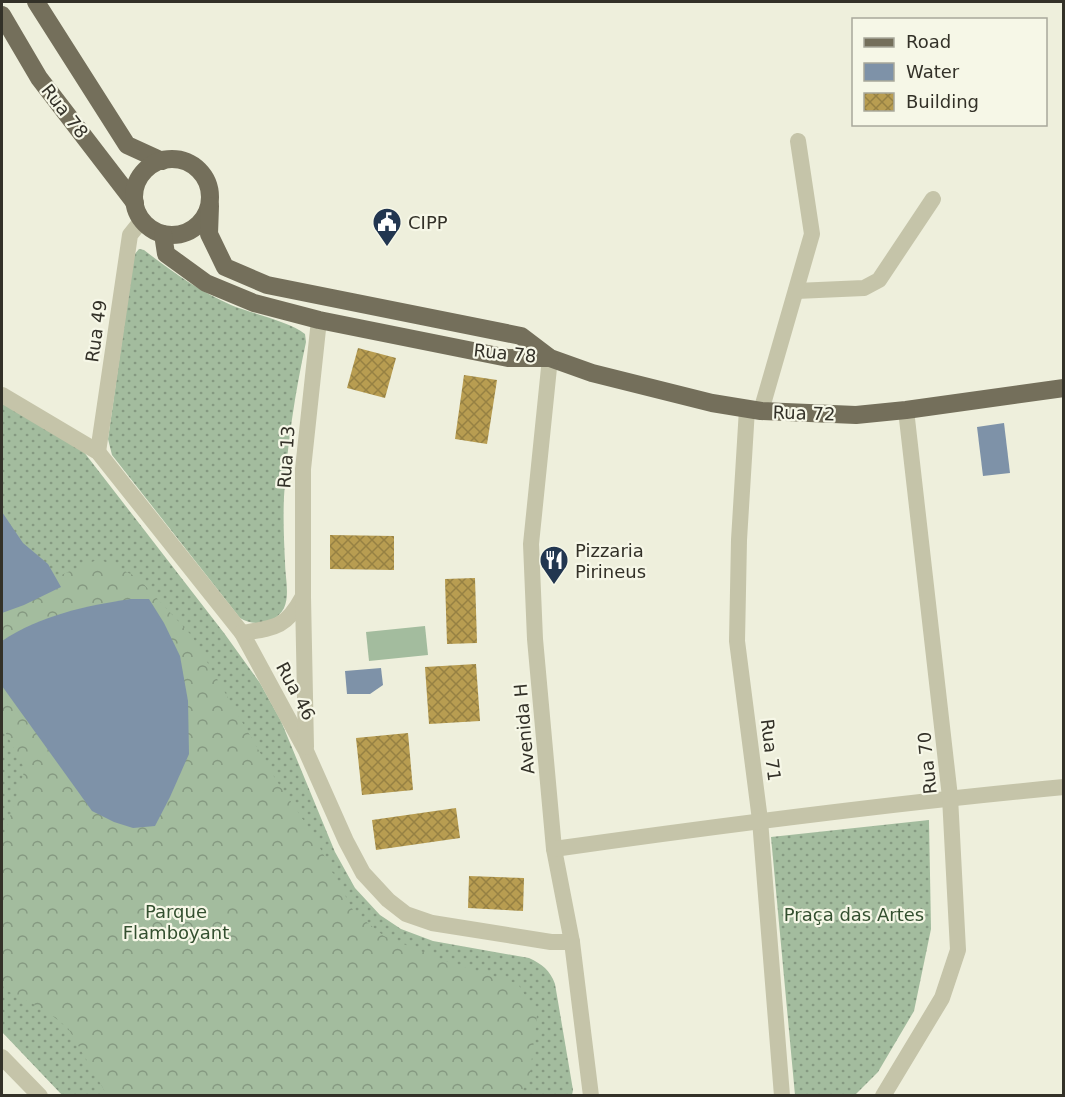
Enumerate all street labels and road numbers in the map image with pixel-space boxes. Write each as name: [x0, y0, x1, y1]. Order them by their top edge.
street label: Rua 78: [37, 80, 93, 142]
street label: Rua 49: [81, 298, 111, 364]
street label: Rua 78: [473, 339, 537, 367]
street label: Rua 72: [772, 401, 836, 425]
street label: Rua 13: [273, 425, 299, 489]
street label: Rua 46: [272, 658, 320, 724]
street label: Avenida H: [510, 683, 538, 775]
street label: Rua 71: [757, 718, 785, 782]
street label: Rua 70: [913, 731, 941, 795]

